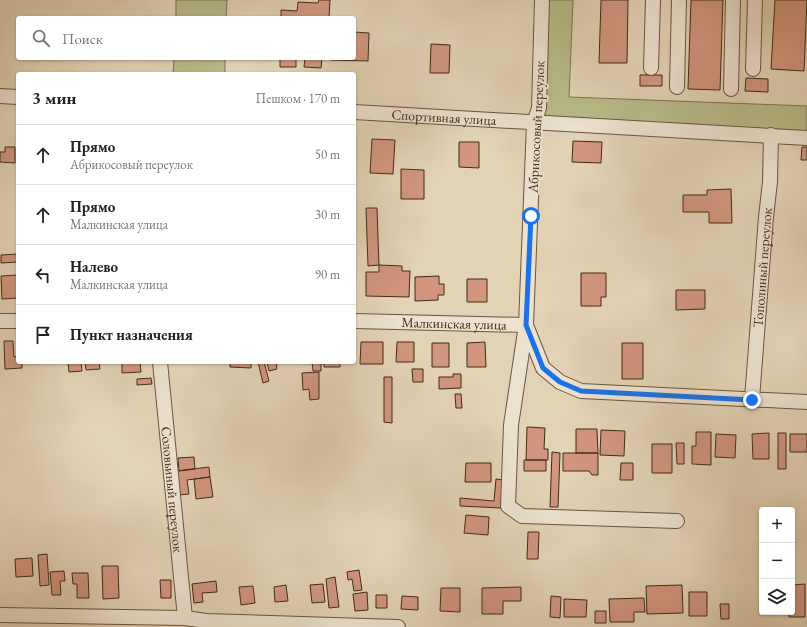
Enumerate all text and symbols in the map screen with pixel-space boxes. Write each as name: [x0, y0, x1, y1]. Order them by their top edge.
search box: [16, 16, 356, 60]
icon: search: [30, 27, 52, 49]
text: Поиск: [62, 29, 103, 48]
street label: Абрикосовый переулок: [523, 60, 548, 195]
text: 3 мин: [32, 87, 76, 109]
text: Пешком · 170 m: [256, 90, 340, 107]
street label: Спортивная улица: [391, 105, 497, 129]
text: Прямо: [70, 137, 115, 156]
icon: ahead: [32, 144, 54, 166]
text: 50 m: [315, 146, 340, 163]
text: Абрикосовый переулок: [70, 156, 193, 173]
text: Прямо: [70, 197, 115, 216]
icon: ahead: [32, 204, 54, 226]
text: 30 m: [315, 206, 340, 223]
street label: Тополиный переулок: [749, 206, 776, 328]
route start: [522, 207, 540, 225]
text: Малкинская улица: [70, 216, 168, 233]
text: Налево: [70, 257, 118, 276]
icon: left: [32, 264, 54, 286]
text: 90 m: [315, 266, 340, 283]
text: Малкинская улица: [70, 276, 168, 293]
street label: Малкинская улица: [401, 313, 507, 334]
icon: arrive: [32, 324, 54, 346]
text: Пункт назначения: [70, 325, 193, 344]
route end: [743, 391, 761, 409]
street label: Соловьиный переулок: [157, 426, 188, 554]
map controls: [759, 507, 795, 615]
button: +: [759, 507, 795, 543]
button: −: [759, 543, 795, 579]
button: layers: [759, 579, 795, 615]

